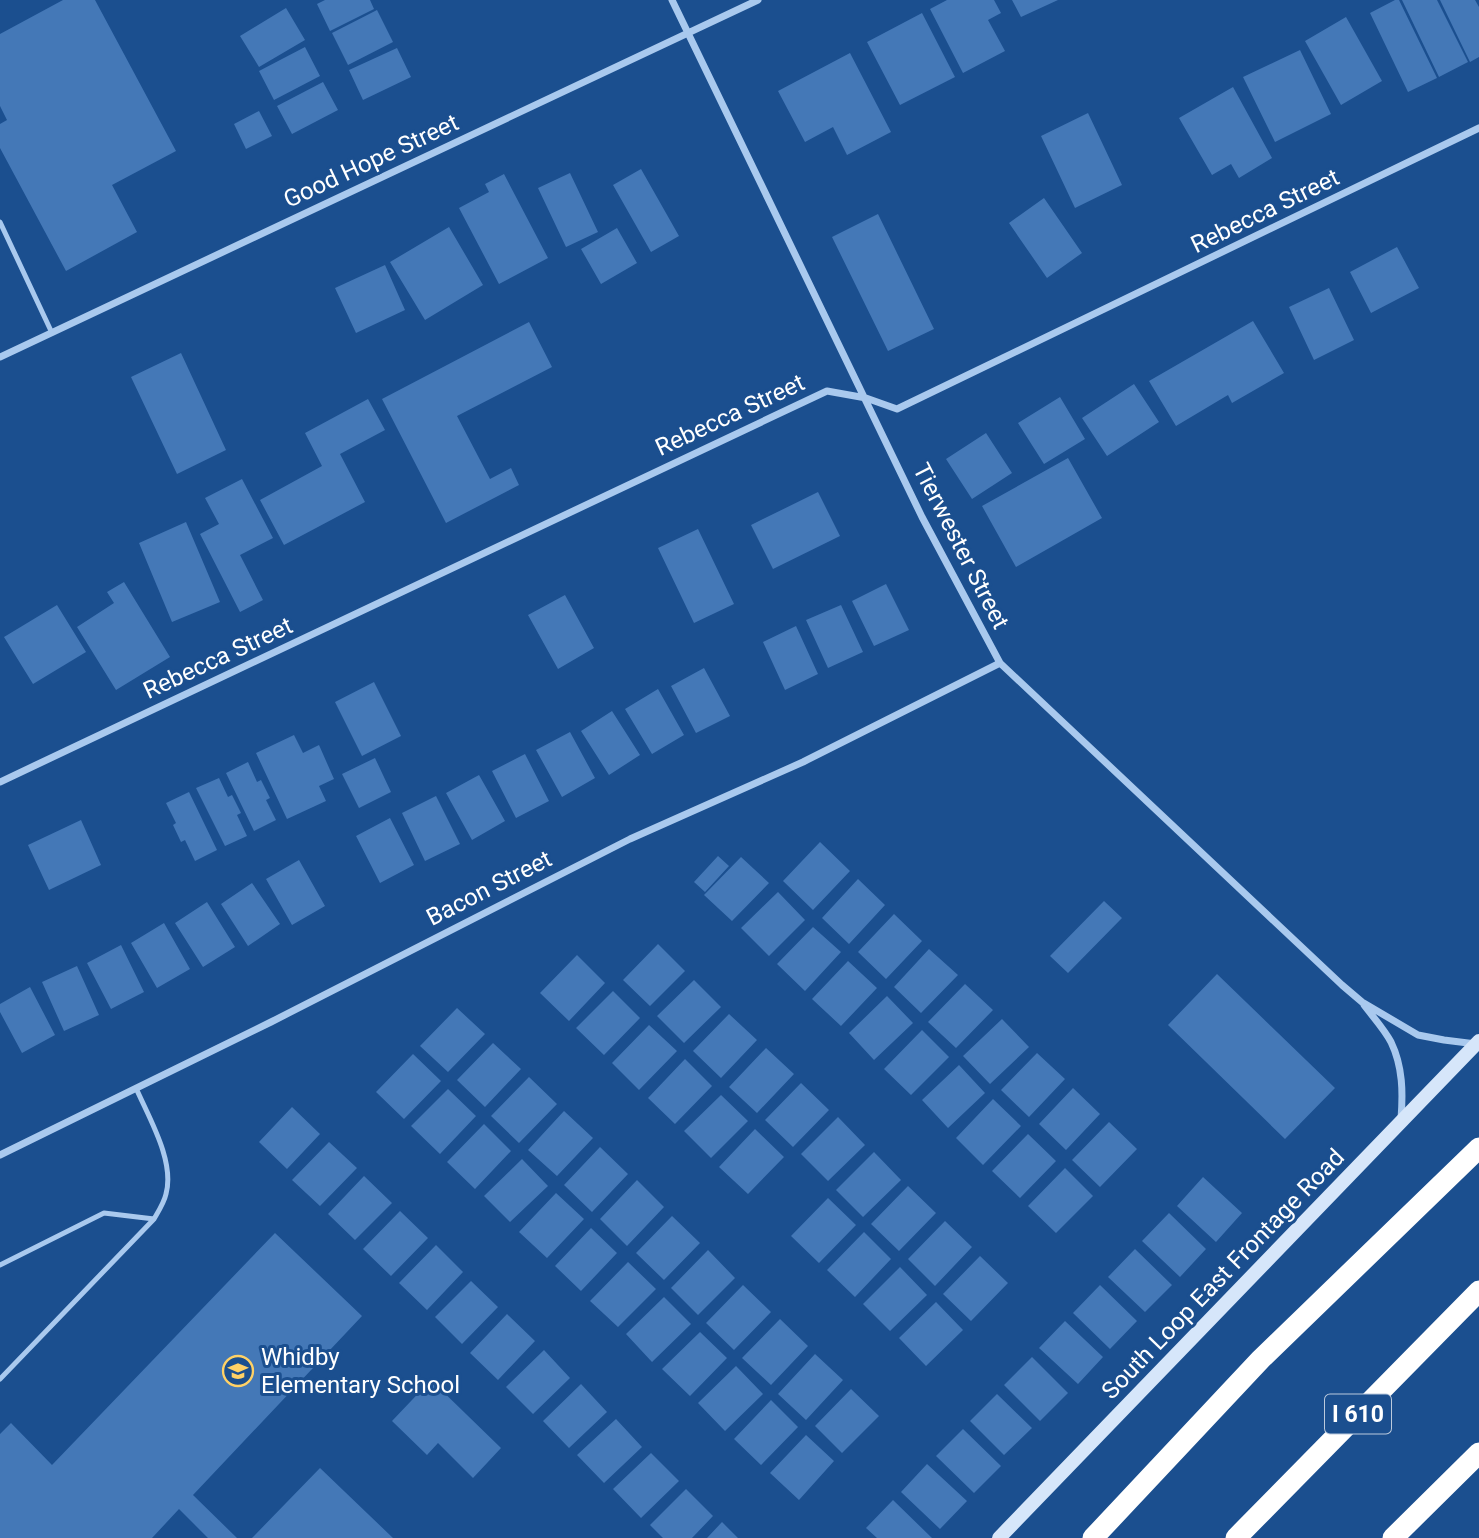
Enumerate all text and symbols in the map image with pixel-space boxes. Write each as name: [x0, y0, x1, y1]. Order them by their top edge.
street label: Good Hope Street: [279, 108, 463, 214]
street label: Rebecca Street: [1186, 163, 1344, 259]
street label: Rebecca Street: [651, 368, 809, 462]
street label: Tierwester Street: [907, 458, 1015, 634]
street label: Rebecca Street: [139, 611, 297, 705]
street label: Bacon Street: [422, 844, 556, 932]
street label: South Loop East Frontage Road: [1096, 1143, 1350, 1405]
place label: Whidby Elementary School: [261, 1343, 460, 1399]
school or university icon: Whidby Elementary School: [221, 1354, 255, 1388]
road number: I 610: [1325, 1394, 1391, 1434]

